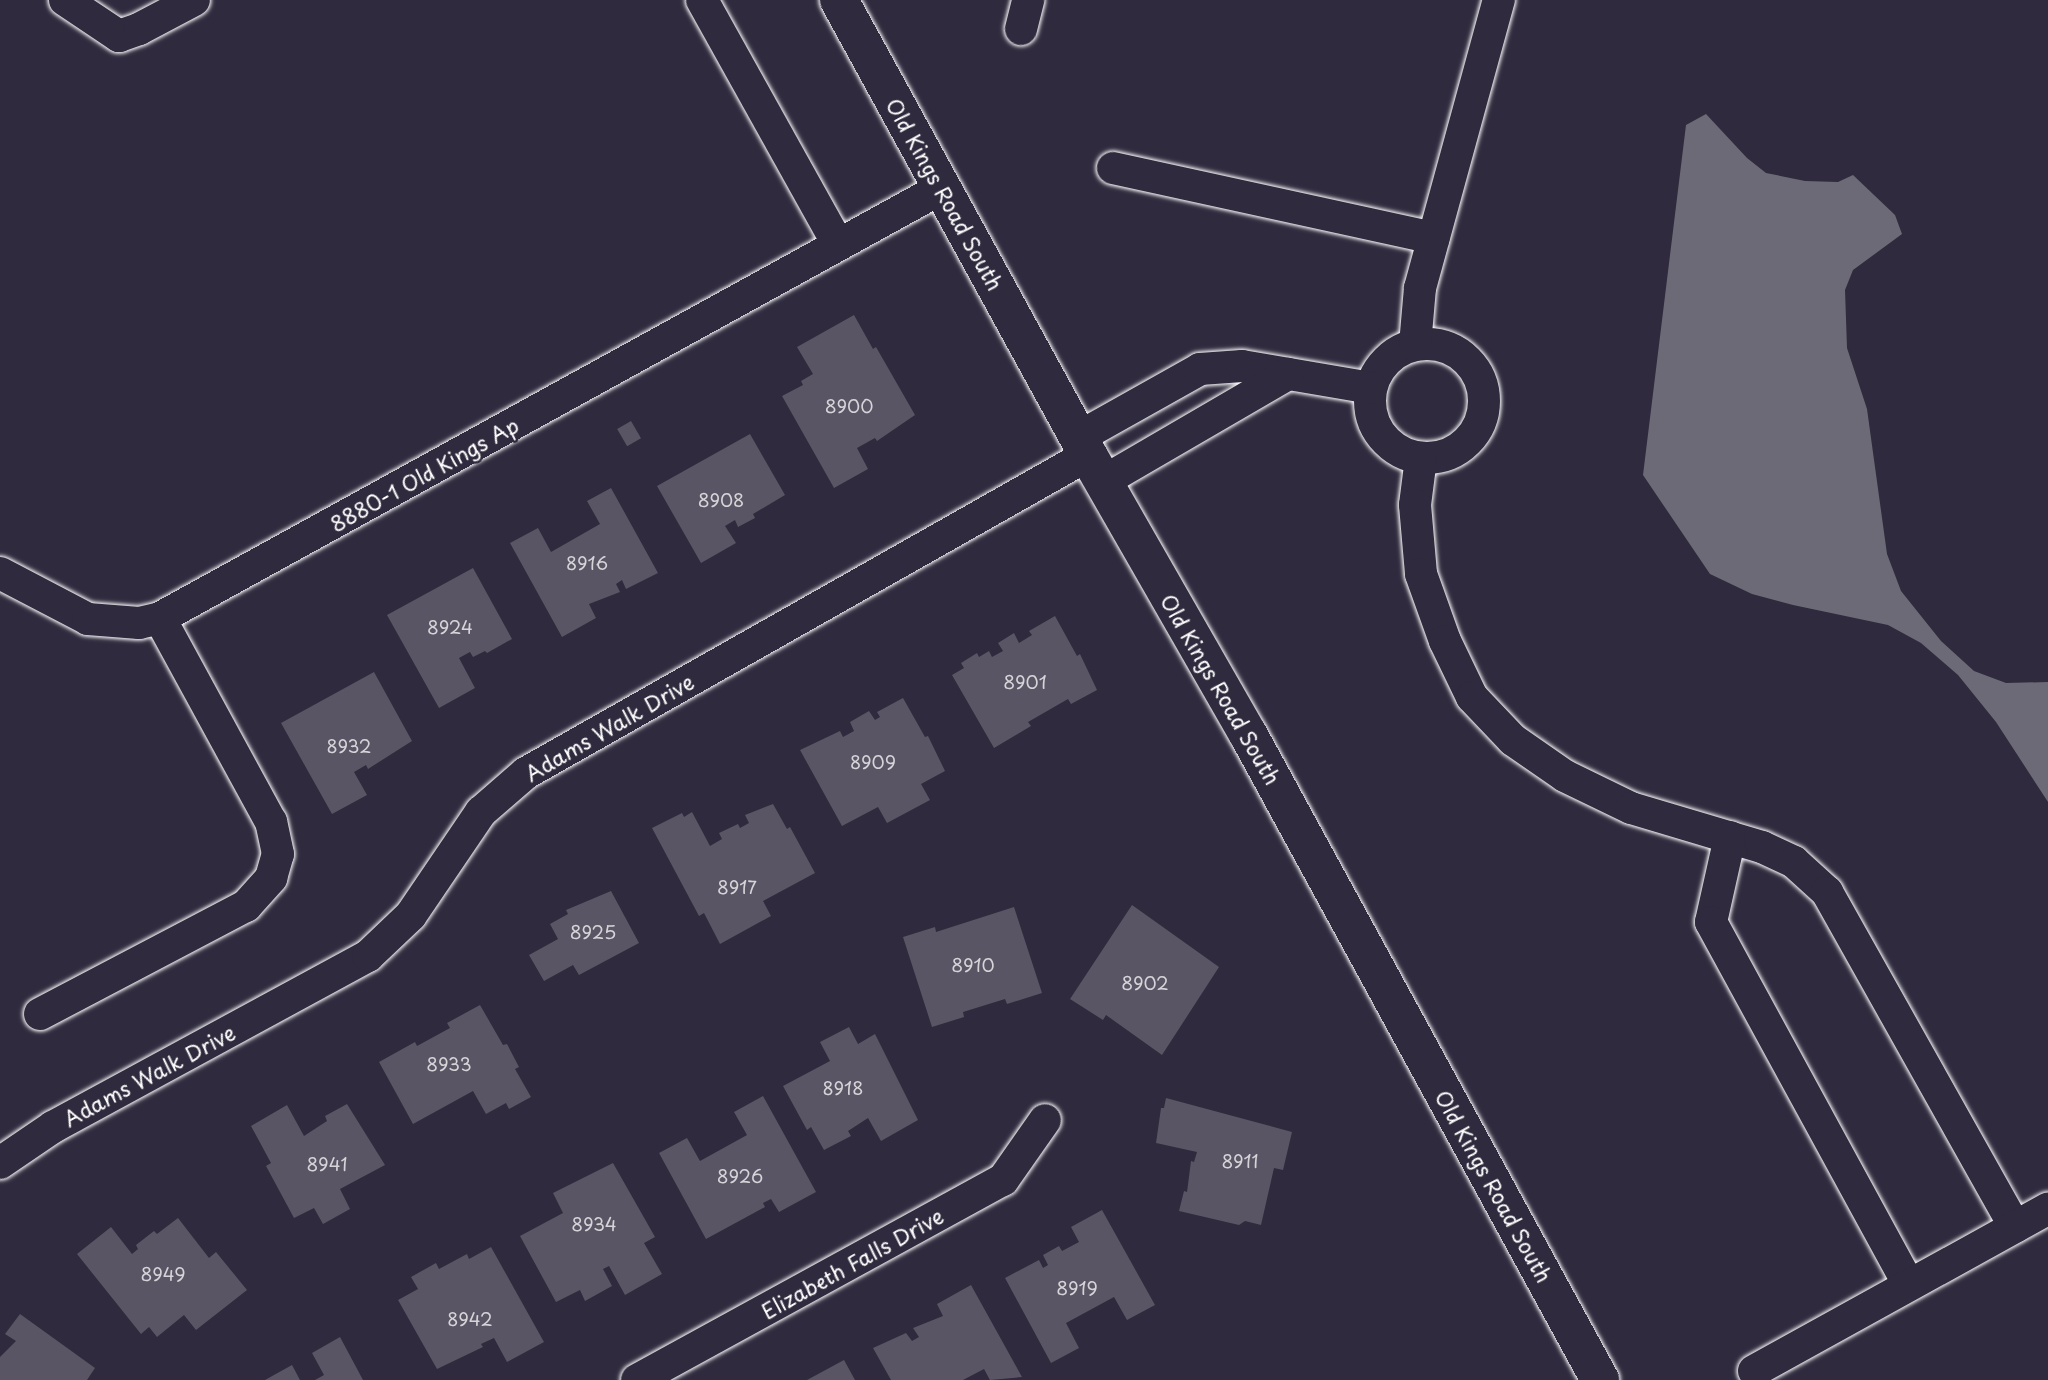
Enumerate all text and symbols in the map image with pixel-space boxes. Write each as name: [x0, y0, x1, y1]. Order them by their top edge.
street label: Old Kings Road South: [881, 93, 1009, 295]
house number: 8900: [825, 395, 873, 417]
street label: 8880-1 Old Kings Ap: [325, 411, 523, 537]
house number: 8908: [698, 489, 744, 511]
house number: 8916: [566, 552, 608, 574]
street label: Old Kings Road South: [1156, 588, 1286, 790]
house number: 8924: [427, 616, 473, 638]
street label: Adams Walk Drive: [520, 668, 698, 786]
house number: 8901: [1003, 671, 1047, 693]
house number: 8932: [326, 735, 372, 757]
house number: 8909: [850, 751, 896, 773]
house number: 8917: [717, 876, 757, 898]
house number: 8925: [570, 921, 616, 943]
house number: 8910: [951, 954, 995, 976]
house number: 8902: [1121, 972, 1169, 994]
street label: Adams Walk Drive: [58, 1019, 240, 1131]
house number: 8933: [426, 1053, 472, 1075]
house number: 8918: [823, 1077, 863, 1099]
street label: Old Kings Road South: [1430, 1085, 1558, 1287]
house number: 8911: [1221, 1150, 1259, 1172]
house number: 8941: [306, 1153, 348, 1175]
house number: 8926: [717, 1165, 763, 1187]
street label: Elizabeth Falls Drive: [756, 1202, 948, 1324]
house number: 8934: [571, 1213, 617, 1235]
house number: 8949: [140, 1263, 186, 1285]
house number: 8919: [1056, 1277, 1098, 1299]
house number: 8942: [447, 1308, 493, 1330]

